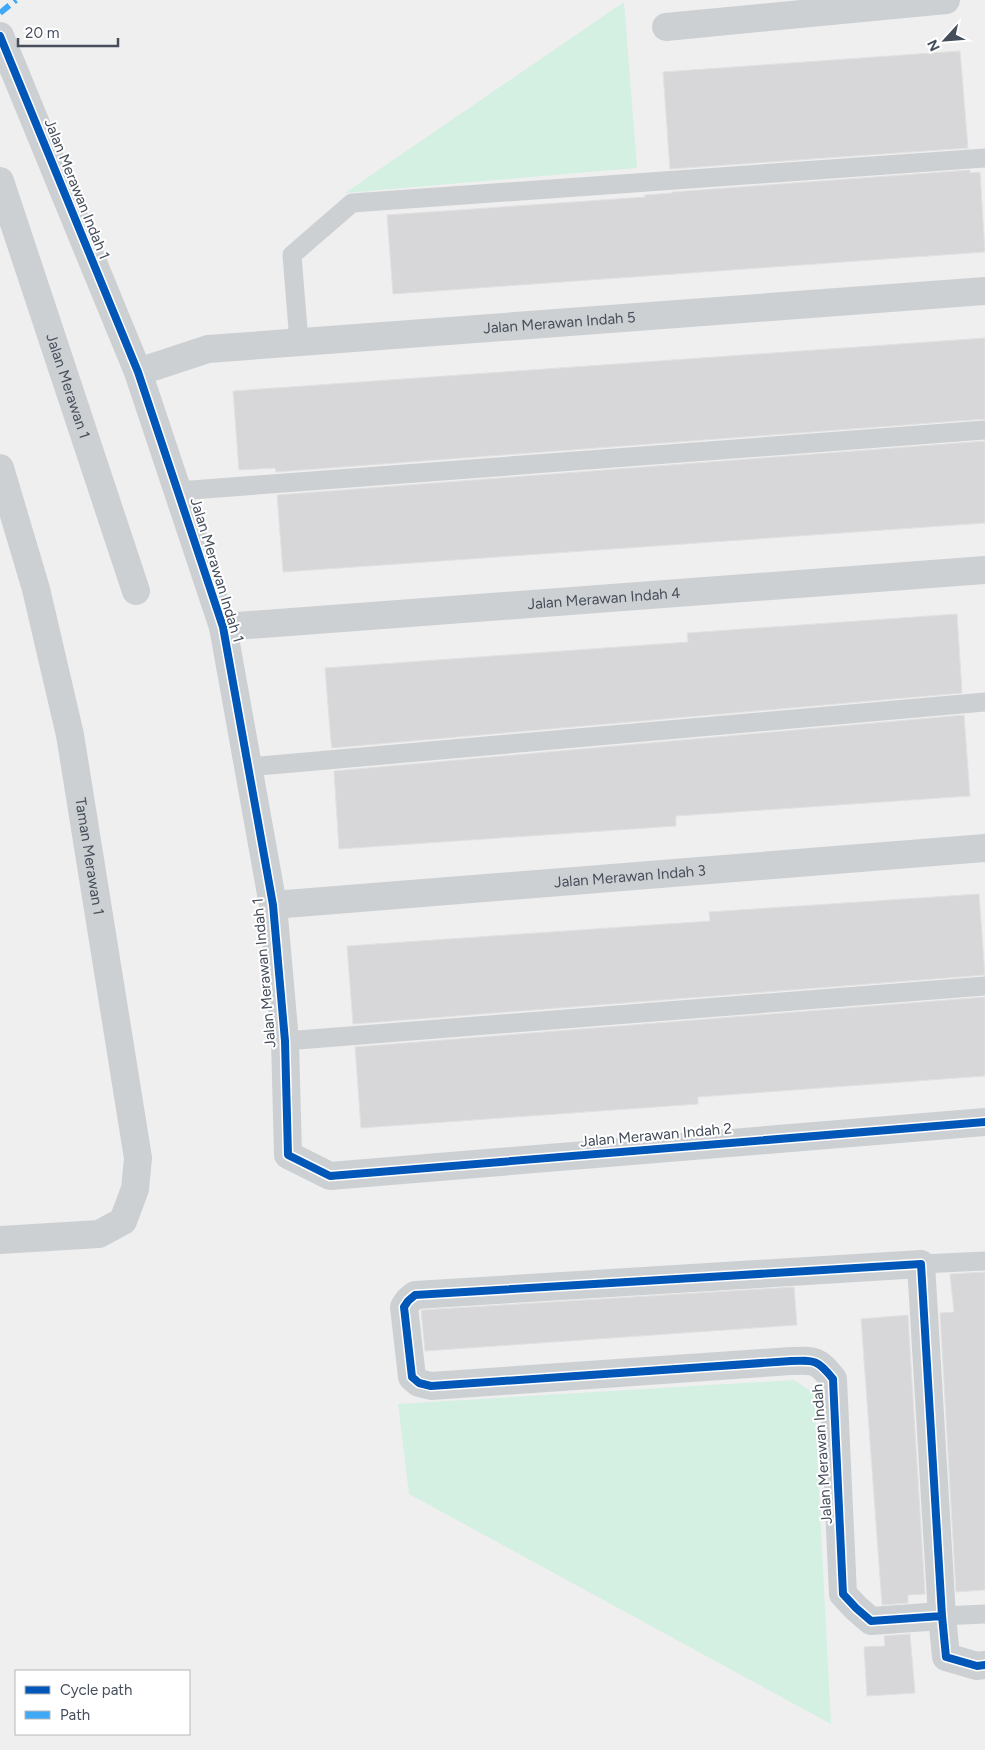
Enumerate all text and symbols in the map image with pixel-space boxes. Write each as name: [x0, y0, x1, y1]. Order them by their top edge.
scale bar: [18, 15, 118, 47]
north arrow: [920, 15, 970, 65]
text: 20 m: [25, 24, 59, 42]
text: N: [924, 37, 944, 54]
street label: Jalan Merawan Indah 1: [40, 116, 114, 262]
street label: Jalan Merawan Indah 5: [482, 308, 636, 337]
street label: Jalan Merawan 1: [42, 331, 94, 441]
street label: Jalan Merawan Indah 1: [186, 495, 248, 645]
street label: Jalan Merawan Indah 4: [527, 584, 681, 613]
street label: Taman Merawan 1: [71, 796, 108, 916]
street label: Jalan Merawan Indah 3: [553, 861, 707, 891]
street label: Jalan Merawan Indah 1: [248, 897, 280, 1049]
street label: Jalan Merawan Indah 2: [579, 1119, 733, 1151]
street label: Jalan Merawan Indah: [808, 1383, 836, 1525]
legend: [15, 1670, 190, 1735]
text: Cycle path: [60, 1681, 132, 1699]
text: Path: [60, 1706, 90, 1724]

